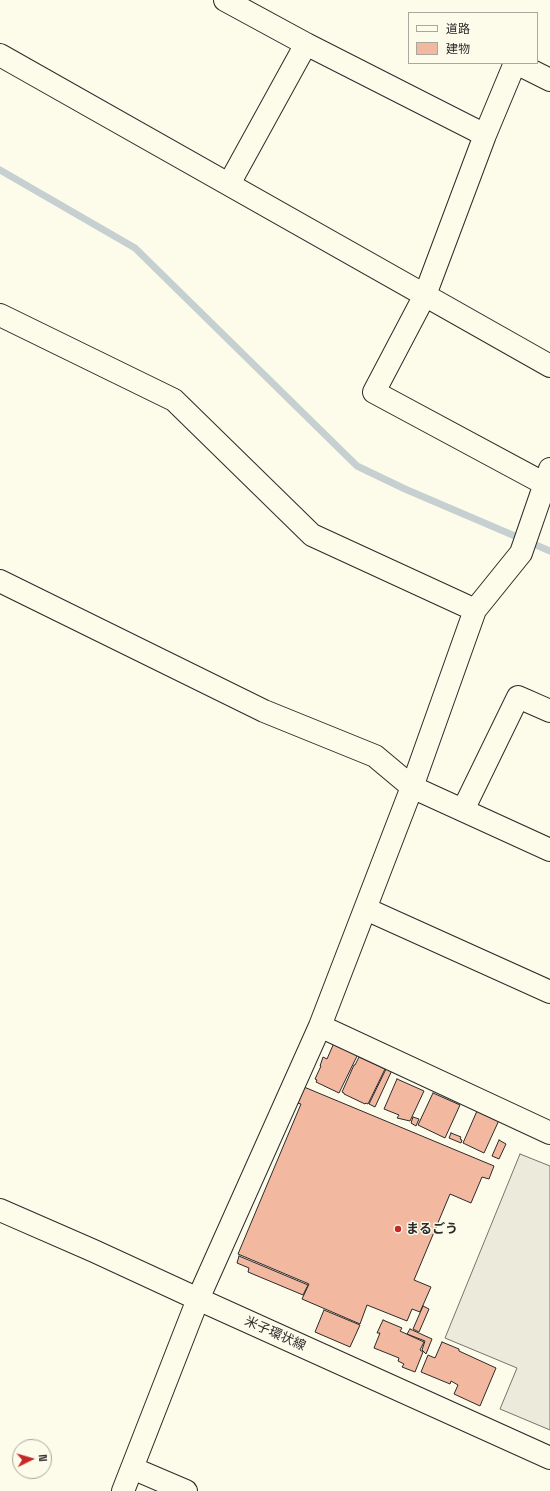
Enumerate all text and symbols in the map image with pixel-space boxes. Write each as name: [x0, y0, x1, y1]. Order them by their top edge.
legend: [408, 12, 538, 64]
text: 道路: [446, 21, 470, 37]
text: 建物: [446, 41, 470, 57]
place label: まるごう: [406, 1221, 458, 1237]
marker: まるごう: [393, 1224, 403, 1234]
street label: 米子環状線: [242, 1314, 308, 1354]
north arrow: [12, 1439, 52, 1479]
text: N: [36, 1454, 50, 1462]

